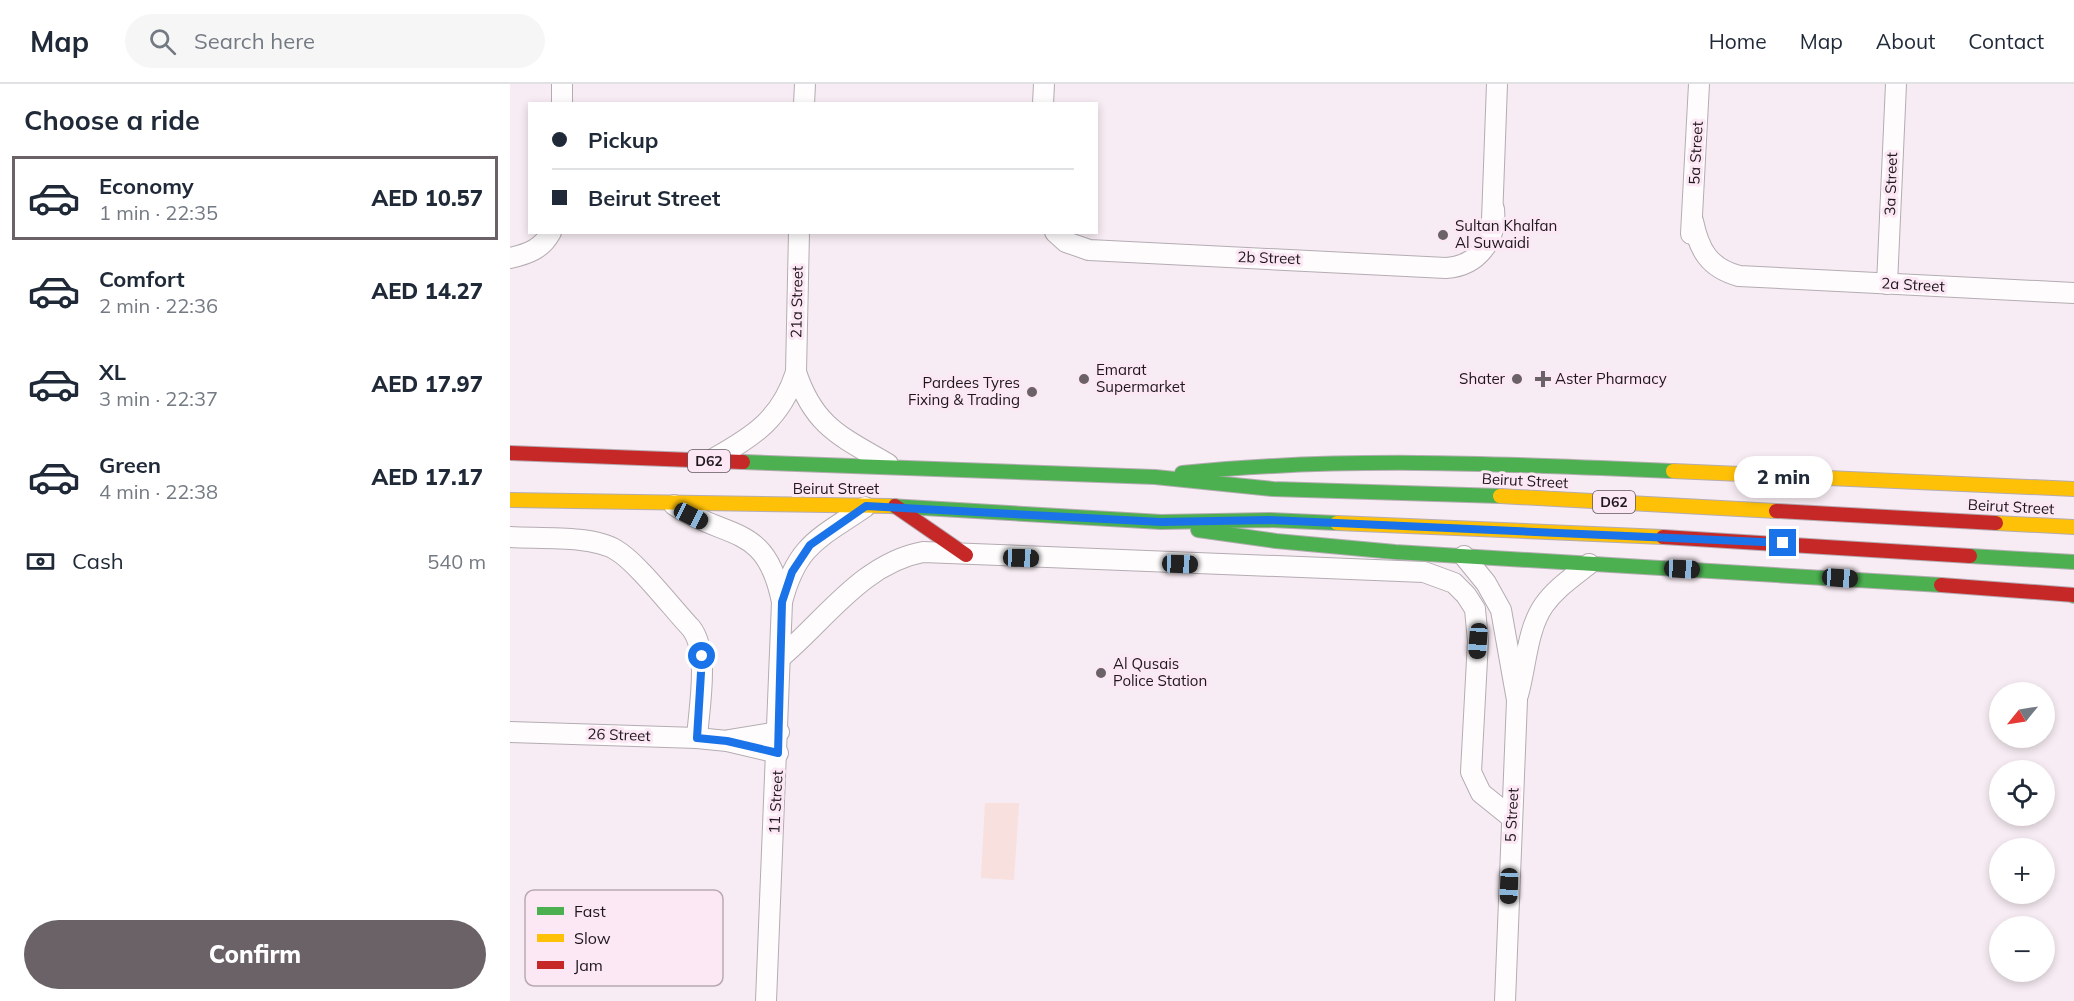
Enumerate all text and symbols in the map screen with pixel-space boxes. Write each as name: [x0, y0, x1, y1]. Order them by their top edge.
search box: [125, 14, 545, 68]
text: Map: [30, 24, 89, 59]
icon: search: [146, 25, 179, 58]
text: Search here: [194, 27, 315, 55]
text: Home: [1709, 28, 1767, 54]
text: Map: [1800, 28, 1843, 54]
text: About: [1876, 28, 1935, 54]
text: Contact: [1968, 28, 2044, 54]
text: Choose a ride: [24, 103, 200, 137]
street label: 5a Street: [1684, 121, 1707, 185]
text: Pickup: [588, 126, 658, 154]
street label: 3a Street: [1880, 152, 1901, 216]
icon: car: [27, 171, 81, 225]
text: Economy: [99, 172, 194, 200]
text: AED 10.57: [371, 184, 483, 212]
text: Beirut Street: [588, 184, 720, 212]
text: 1 min · 22:35: [99, 200, 218, 225]
place label: Sultan Khalfan Al Suwaidi: [1455, 216, 1557, 252]
marker: Sultan Khalfan Al Suwaidi: [1436, 228, 1450, 242]
street label: 2b Street: [1237, 247, 1301, 268]
icon: car: [27, 264, 81, 318]
text: Comfort: [99, 265, 185, 293]
street label: 21a Street: [786, 266, 807, 338]
street label: 2a Street: [1881, 273, 1945, 296]
text: AED 14.27: [371, 277, 483, 305]
text: 2 min · 22:36: [99, 293, 218, 318]
icon: car: [27, 357, 81, 411]
text: XL: [99, 358, 126, 386]
place label: Emarat Supermarket: [1096, 360, 1185, 396]
place label: Shater: [1459, 369, 1506, 388]
place label: Aster Pharmacy: [1555, 369, 1667, 388]
text: AED 17.97: [371, 370, 483, 398]
marker: Emarat Supermarket: [1077, 372, 1091, 386]
marker: Shater: [1510, 372, 1524, 386]
marker: Aster Pharmacy: [1536, 372, 1550, 386]
place label: Pardees Tyres Fixing & Trading: [908, 373, 1020, 409]
marker: Pardees Tyres Fixing & Trading: [1025, 385, 1039, 399]
text: 3 min · 22:37: [99, 386, 218, 411]
icon: car: [27, 450, 81, 504]
road number: D62: [688, 450, 730, 472]
text: Green: [99, 451, 161, 479]
callout: 2 min: [1734, 456, 1832, 498]
text: AED 17.17: [371, 463, 483, 491]
text: 2 min: [1757, 464, 1810, 489]
street label: Beirut Street: [1481, 469, 1569, 492]
text: 4 min · 22:38: [99, 479, 218, 504]
street label: Beirut Street: [793, 479, 879, 498]
road number: D62: [1593, 491, 1635, 513]
street label: Beirut Street: [1967, 495, 2055, 518]
car: [671, 500, 711, 532]
route end: [1769, 529, 1796, 556]
icon: cash: [24, 545, 57, 578]
text: Cash: [72, 547, 124, 575]
car: [1003, 548, 1039, 568]
text: 540 m: [427, 549, 486, 574]
car: [1162, 554, 1198, 574]
car: [1664, 559, 1700, 579]
car: [1821, 568, 1859, 588]
car: [1468, 622, 1488, 660]
route start: [688, 642, 715, 669]
place label: Al Qusais Police Station: [1113, 654, 1207, 690]
marker: Al Qusais Police Station: [1094, 666, 1108, 680]
north arrow: [1989, 682, 2055, 748]
map controls: [1989, 682, 2055, 982]
street label: 26 Street: [587, 724, 651, 745]
button: locate: [1989, 760, 2055, 826]
street label: 11 Street: [764, 770, 787, 834]
street label: 5 Street: [1501, 787, 1522, 843]
button: +: [1989, 838, 2055, 904]
car: [1499, 868, 1519, 904]
legend: [525, 890, 723, 986]
text: Fast: [574, 901, 606, 921]
button: −: [1989, 916, 2055, 982]
button: Confirm: [24, 920, 486, 989]
text: Slow: [574, 928, 611, 948]
text: Jam: [574, 955, 603, 975]

